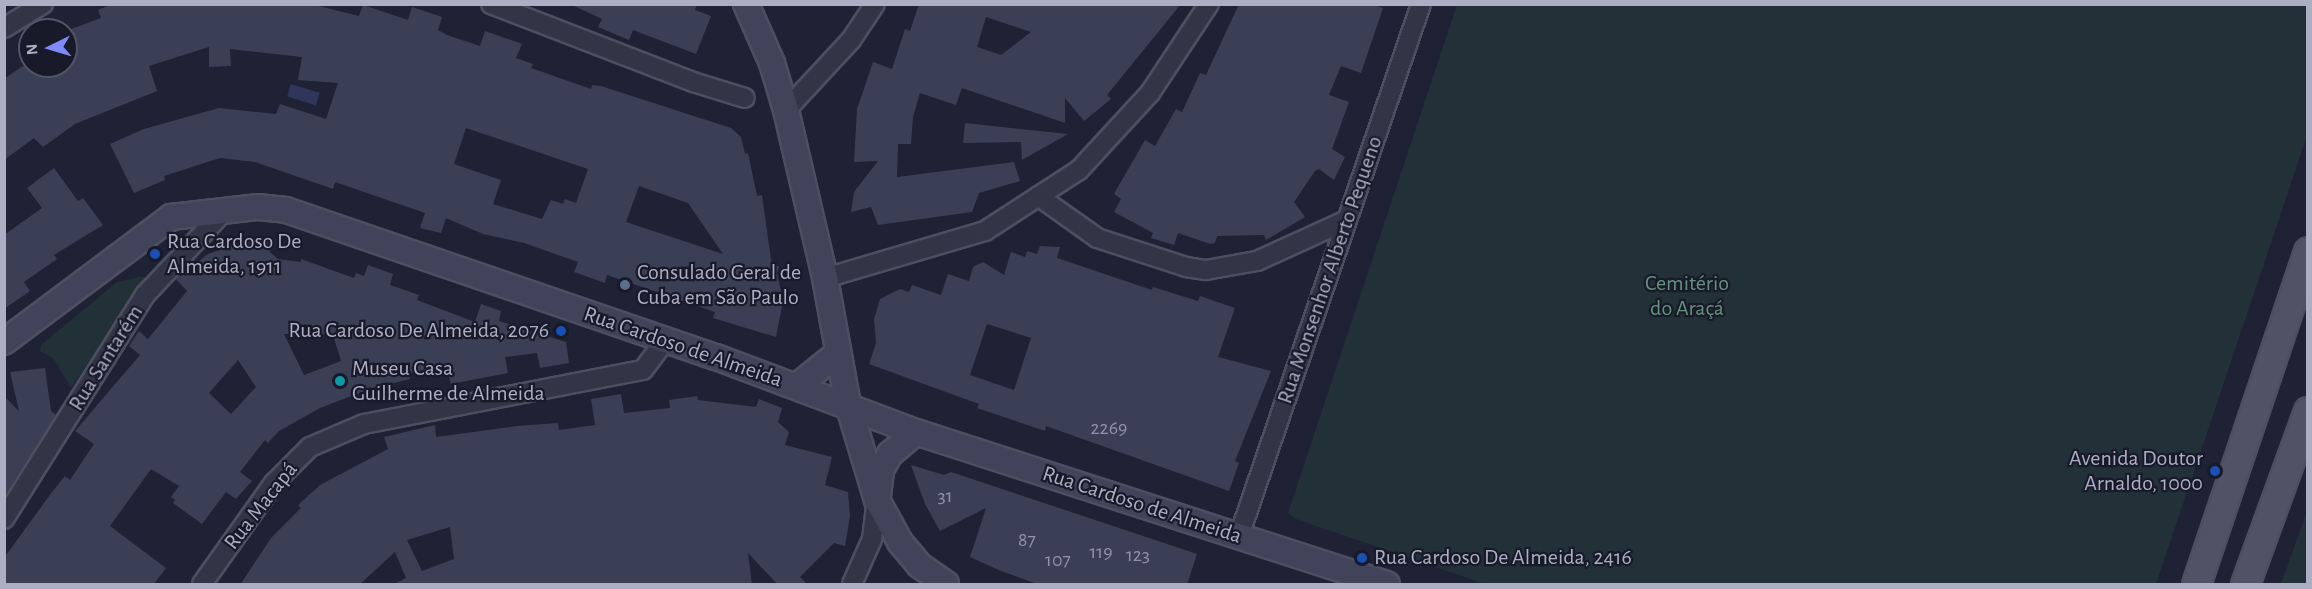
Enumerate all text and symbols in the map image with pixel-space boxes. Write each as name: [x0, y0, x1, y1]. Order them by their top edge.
north arrow: [18, 18, 78, 78]
text: N: [24, 43, 41, 56]
street label: Rua Monsenhor Alberto Pequeno: [1272, 133, 1388, 407]
place label: Rua Cardoso De Almeida, 1911: [167, 228, 301, 280]
marker: Rua Cardoso De Almeida, 1911: [148, 247, 162, 261]
place label: Consulado Geral de Cuba em São Paulo: [637, 259, 801, 310]
park label: Cemitério do Araçá: [1645, 270, 1729, 322]
marker: Consulado Geral de Cuba em São Paulo: [618, 278, 632, 292]
street label: Rua Santarém: [63, 300, 149, 416]
street label: Rua Cardoso de Almeida: [580, 301, 786, 393]
place label: Rua Cardoso De Almeida, 2076: [288, 318, 549, 344]
marker: Rua Cardoso De Almeida, 2076: [554, 324, 568, 338]
place label: Museu Casa Guilherme de Almeida: [352, 355, 545, 406]
marker: Museu Casa Guilherme de Almeida: [333, 374, 347, 388]
house number: 2269: [1091, 416, 1127, 440]
place label: Avenida Doutor Arnaldo, 1000: [2069, 445, 2203, 496]
street label: Rua Macapá: [219, 457, 303, 555]
street label: Rua Cardoso de Almeida: [1039, 460, 1245, 550]
marker: Avenida Doutor Arnaldo, 1000: [2208, 464, 2222, 478]
house number: 31: [937, 484, 953, 508]
house number: 87: [1018, 528, 1036, 552]
house number: 119: [1089, 540, 1113, 564]
house number: 123: [1126, 543, 1150, 567]
place label: Rua Cardoso De Almeida, 2416: [1374, 545, 1632, 571]
house number: 107: [1045, 548, 1071, 572]
marker: Rua Cardoso De Almeida, 2416: [1355, 551, 1369, 565]

